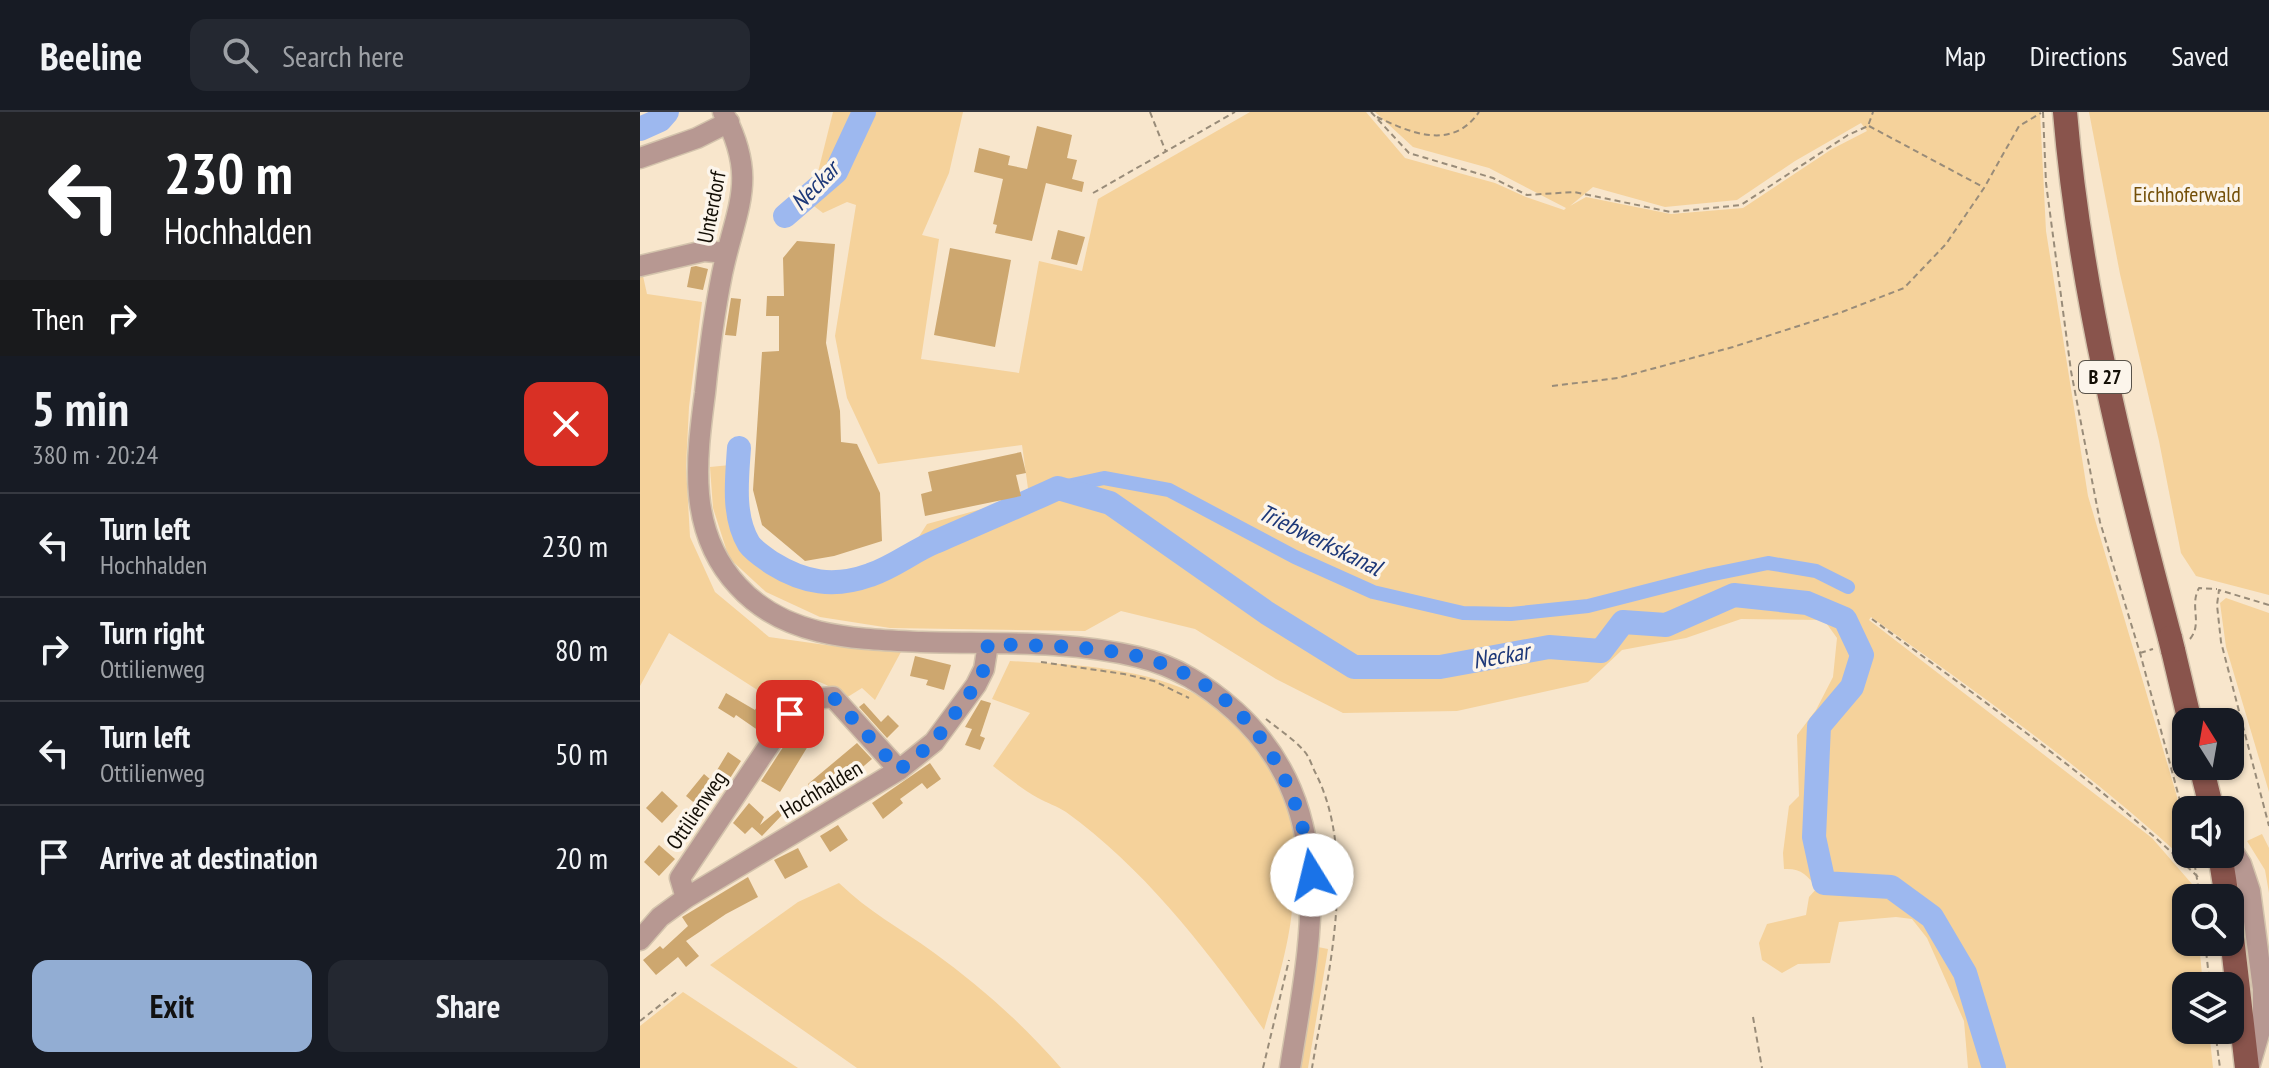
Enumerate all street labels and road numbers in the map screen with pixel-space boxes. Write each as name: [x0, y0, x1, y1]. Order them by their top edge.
street label: Unterdorf: [690, 167, 732, 245]
road number: B 27: [2079, 361, 2131, 393]
street label: Hochhalden: [775, 754, 867, 824]
street label: Ottilienweg: [660, 765, 732, 855]

